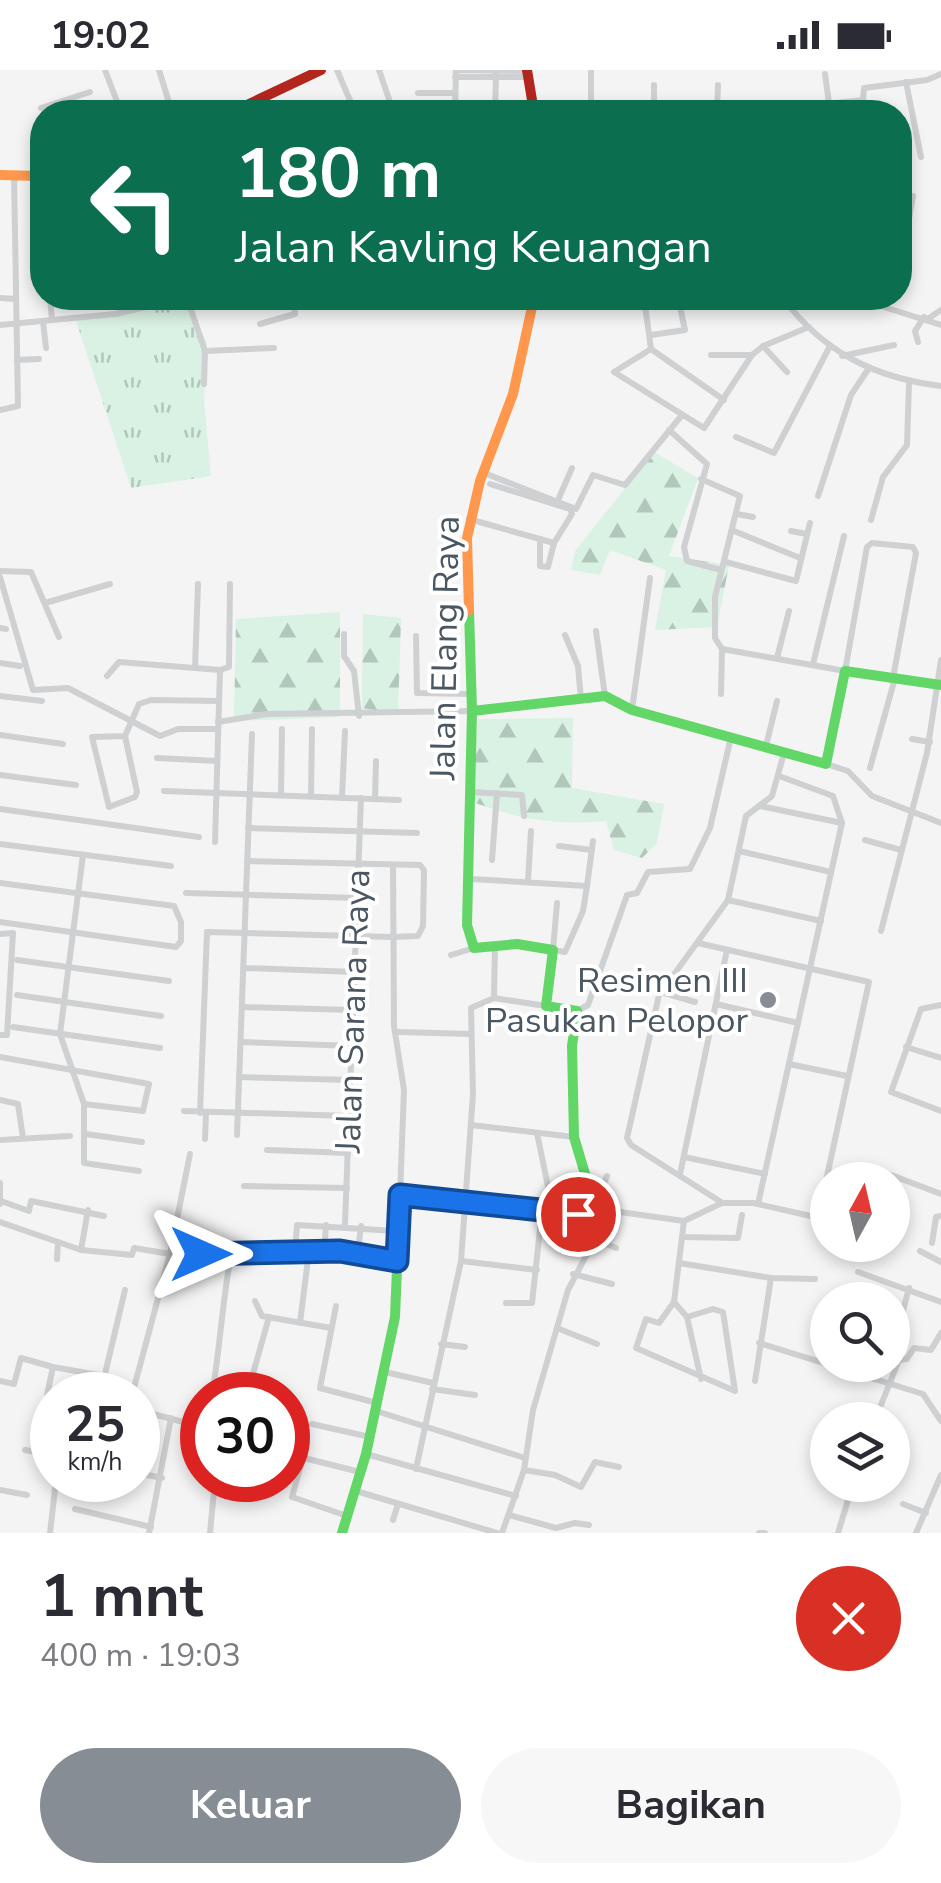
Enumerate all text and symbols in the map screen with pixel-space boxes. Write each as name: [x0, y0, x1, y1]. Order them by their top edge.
text: 19:02: [50, 10, 151, 61]
text: 180 m: [235, 126, 441, 222]
icon: left: [70, 140, 200, 270]
text: Jalan Kavling Keuangan: [235, 217, 712, 278]
street label: Jalan Elang Raya: [419, 515, 471, 782]
street label: Jalan Sarana Raya: [325, 868, 381, 1155]
place label: Resimen III Pasukan Pelopor: [485, 957, 748, 1044]
marker: Resimen III Pasukan Pelopor: [757, 989, 779, 1011]
north arrow: [810, 1162, 910, 1262]
map controls: [810, 1162, 910, 1502]
pin: [536, 1172, 621, 1257]
icon: arrive: [551, 1187, 606, 1242]
position arrow: [149, 1202, 253, 1306]
button: search: [810, 1282, 910, 1382]
speed limit sign: 30: [180, 1372, 310, 1502]
text: 25: [65, 1390, 125, 1459]
button: layers: [810, 1402, 910, 1502]
text: km/h: [67, 1445, 123, 1479]
text: 1 mnt: [40, 1555, 203, 1637]
button: close: [796, 1566, 901, 1671]
text: 400 m · 19:03: [40, 1634, 241, 1677]
button: Keluar: [40, 1748, 461, 1863]
button: Bagikan: [481, 1748, 901, 1863]

